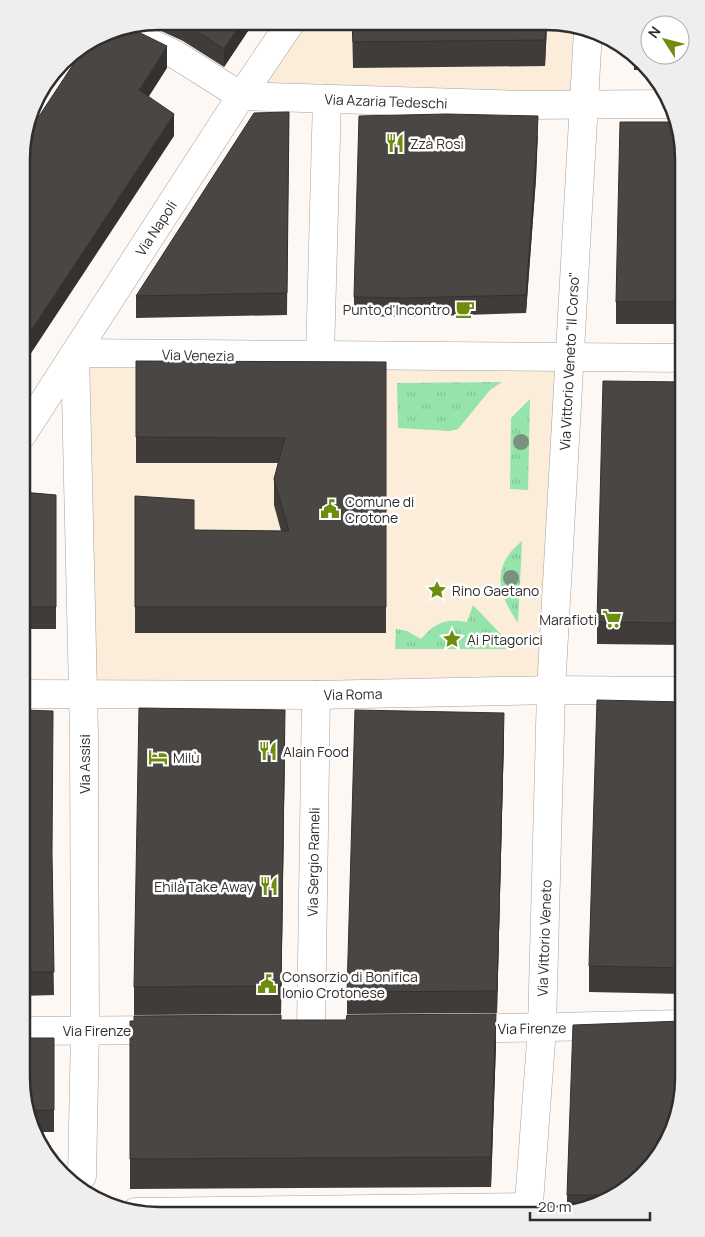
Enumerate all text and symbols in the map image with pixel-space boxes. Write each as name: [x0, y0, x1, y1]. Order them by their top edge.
north arrow: [640, 15, 690, 65]
text: N: [643, 22, 665, 42]
street label: Via Azaria Tedeschi: [324, 89, 448, 113]
restaurant icon: Zzà Rosì: [384, 132, 406, 154]
place label: Zzà Rosì: [410, 134, 464, 153]
street label: Via Napoli: [131, 197, 181, 259]
street label: Via Vittorio Veneto "Il Corso": [555, 271, 583, 451]
cafe icon: Punto d'Incontro: [454, 298, 476, 320]
place label: Punto d'Incontro: [343, 300, 450, 319]
street label: Via Venezia: [162, 345, 234, 365]
place label: Comune di Crotone: [345, 492, 414, 527]
public building icon: Comune di Crotone: [319, 498, 341, 520]
place icon: Rino Gaetano: [426, 579, 448, 601]
place label: Rino Gaetano: [452, 581, 539, 600]
supermarket icon: Marafioti: [601, 608, 623, 630]
place label: Marafioti: [539, 610, 597, 629]
place icon: Ai Pitagorici: [441, 628, 463, 650]
place label: Ai Pitagorici: [467, 630, 543, 649]
street label: Via Roma: [323, 684, 383, 704]
street label: Via Assisi: [75, 734, 94, 794]
restaurant icon: Alain Food: [257, 740, 279, 762]
place label: Alain Food: [283, 742, 349, 761]
hotel icon: Milù: [147, 746, 169, 768]
place label: Milù: [173, 748, 200, 767]
street label: Via Sergio Rameli: [303, 807, 323, 917]
restaurant icon: Ehilà Take Away: [258, 875, 280, 897]
place label: Ehilà Take Away: [154, 877, 255, 896]
street label: Via Vittorio Veneto: [532, 879, 556, 997]
place label: Consorzio di Bonifica Ionio Crotonese: [282, 967, 418, 1002]
public building icon: Consorzio di Bonifica Ionio Crotonese: [256, 973, 278, 995]
street label: Via Firenze: [498, 1018, 566, 1038]
street label: Via Firenze: [63, 1021, 131, 1040]
scale bar: [530, 1190, 650, 1222]
text: 20 m: [538, 1196, 571, 1217]

